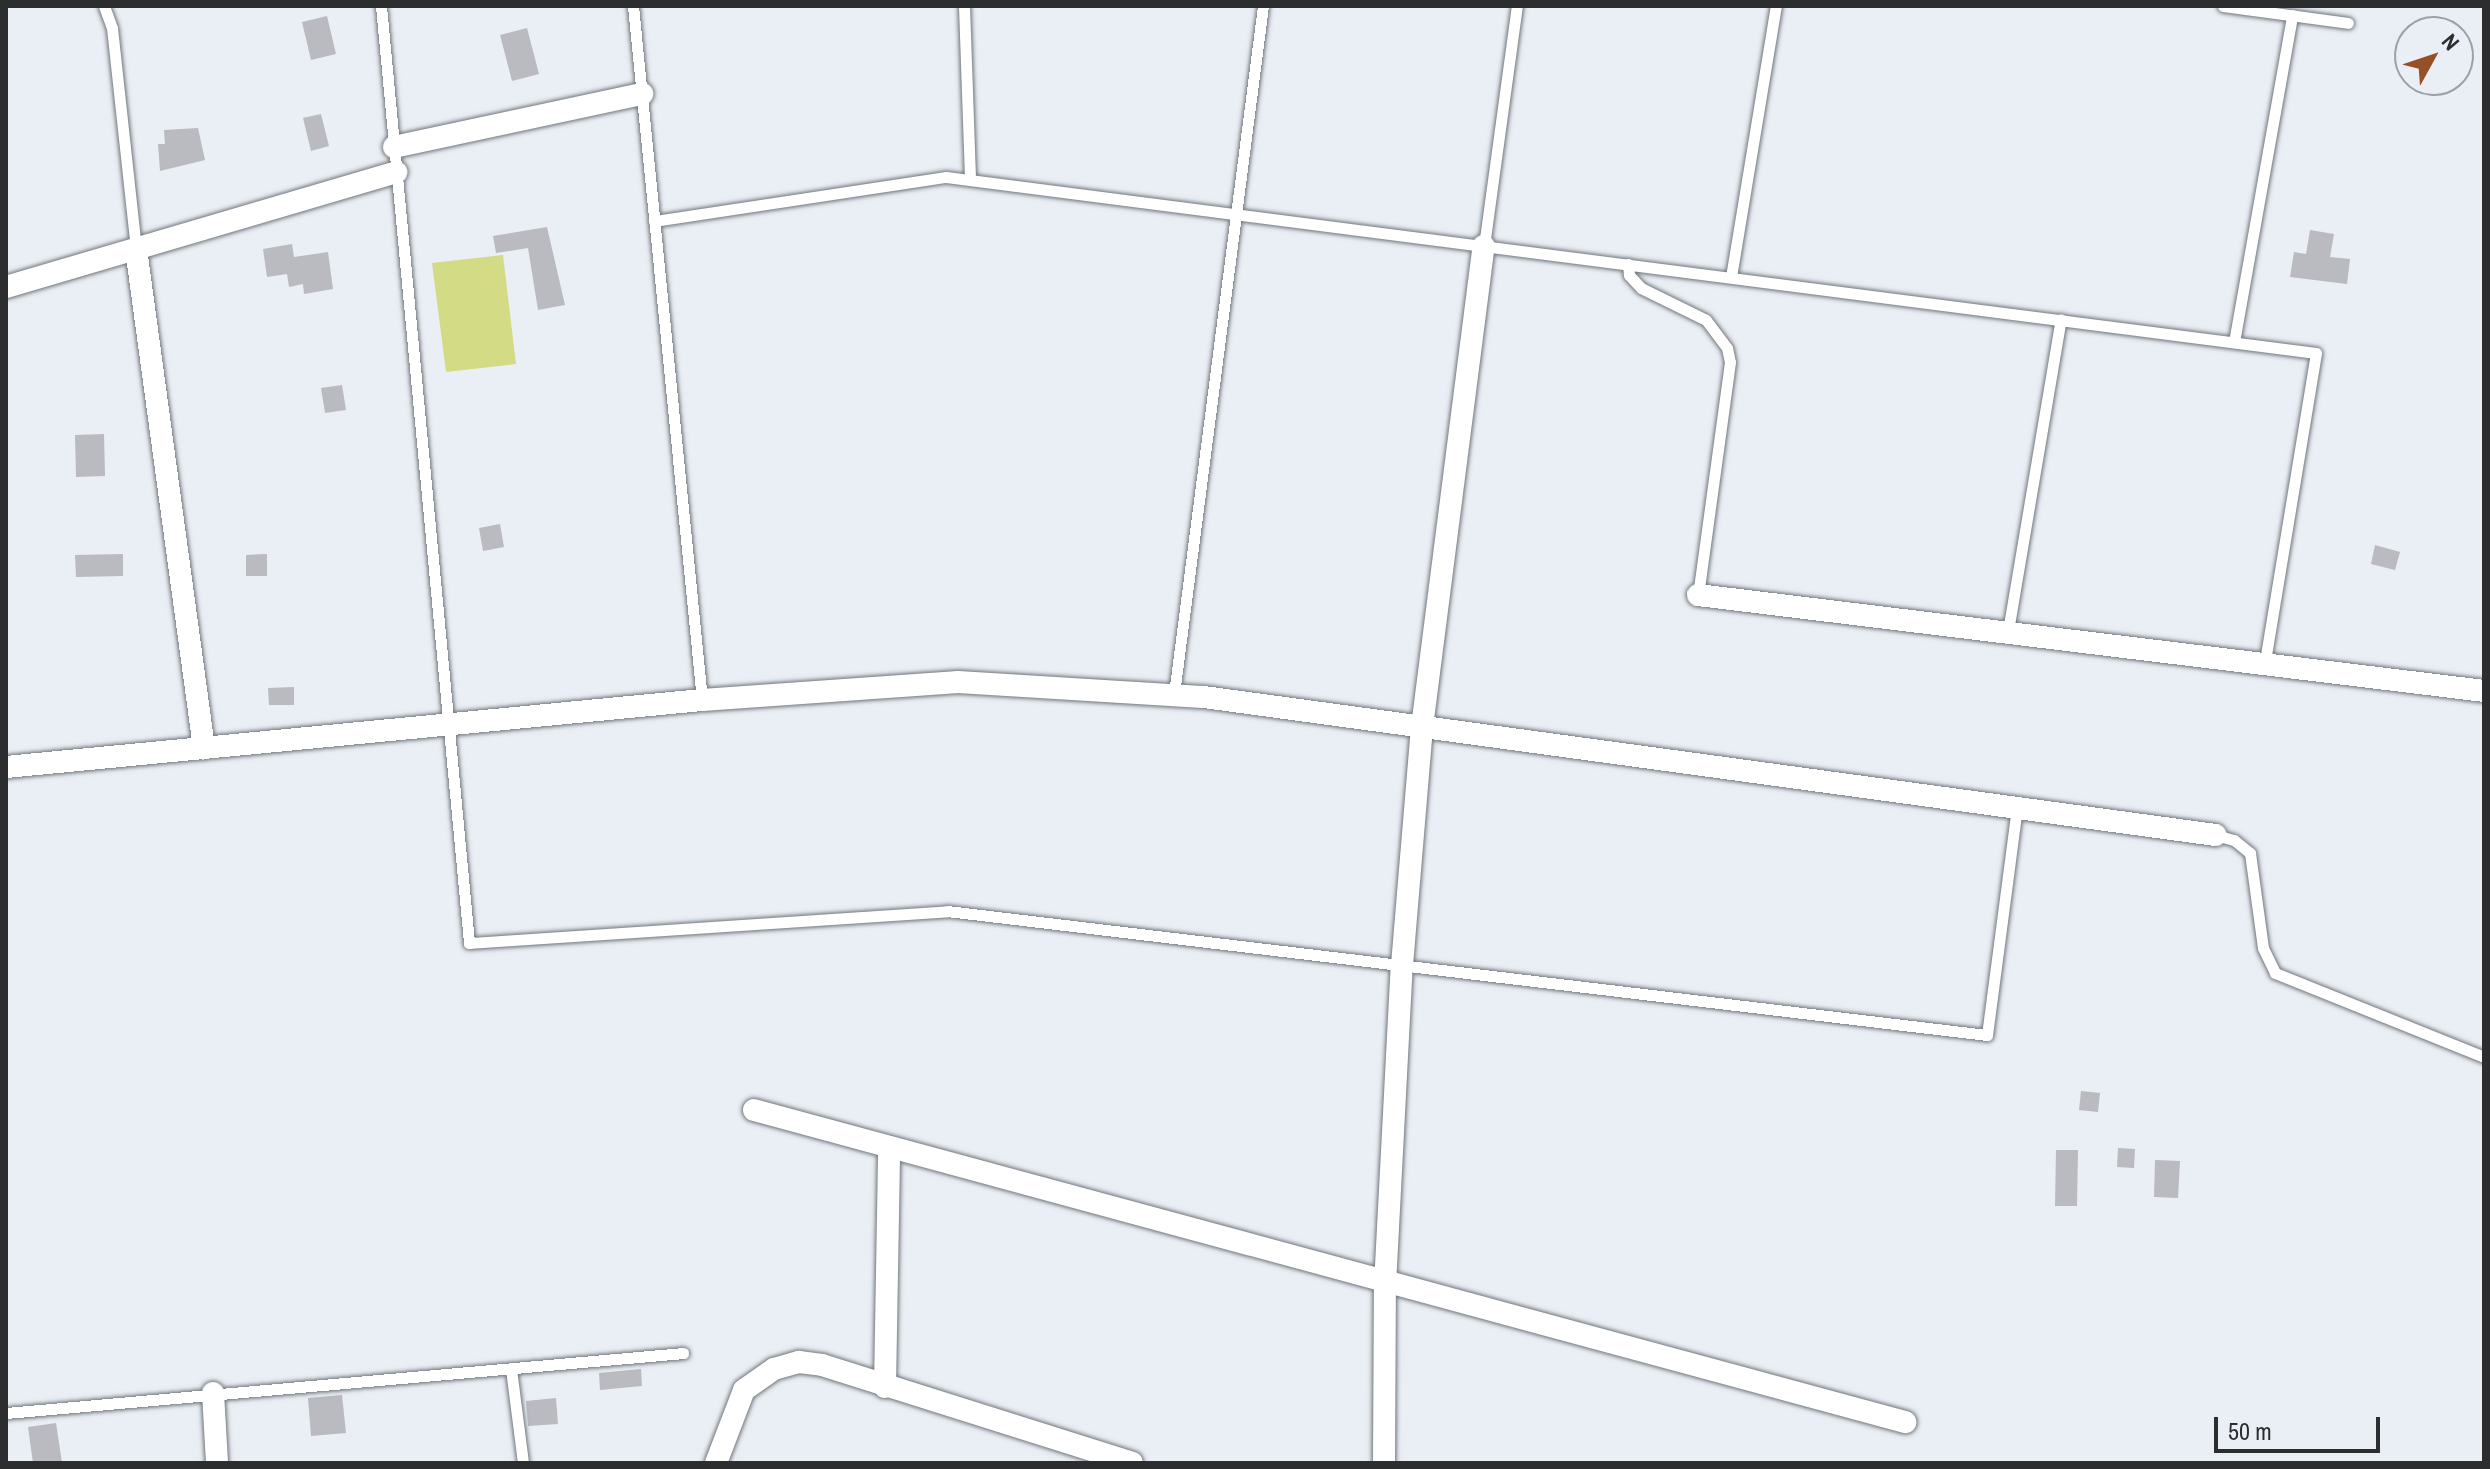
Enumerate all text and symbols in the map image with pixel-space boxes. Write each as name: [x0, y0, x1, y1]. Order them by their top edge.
north arrow: [2394, 16, 2474, 96]
text: N: [2435, 27, 2467, 56]
scale bar: [2218, 1401, 2384, 1451]
text: 50 m: [2228, 1415, 2272, 1447]

